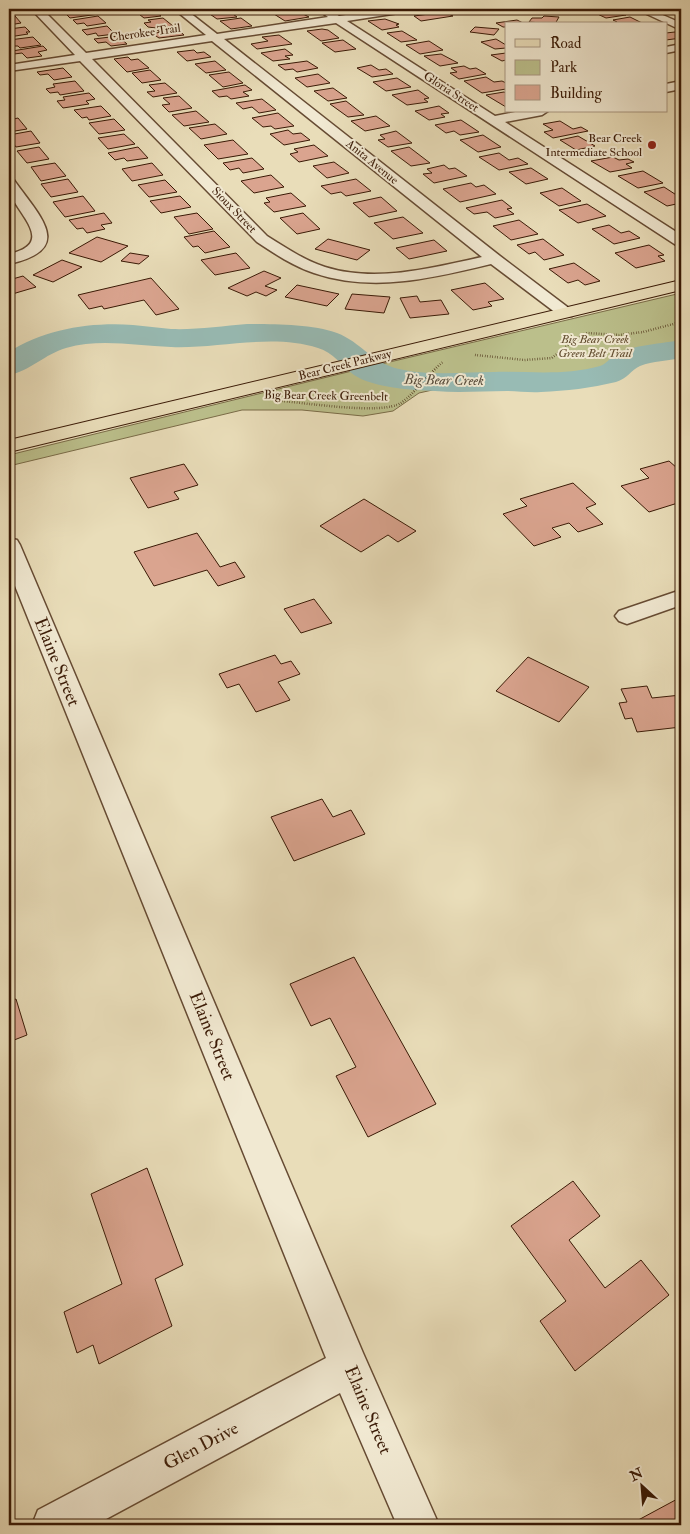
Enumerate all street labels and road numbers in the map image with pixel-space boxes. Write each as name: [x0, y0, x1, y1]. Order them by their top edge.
street label: Cherokee Trail: [108, 21, 182, 45]
street label: Gloria Street: [421, 69, 482, 115]
street label: Anita Avenue: [342, 136, 401, 188]
street label: Sioux Street: [208, 184, 260, 236]
street label: Bear Creek Parkway: [297, 346, 394, 384]
street label: Big Bear Creek Greenbelt: [264, 387, 388, 405]
street label: Elaine Street: [29, 614, 85, 710]
street label: Elaine Street: [184, 988, 240, 1084]
street label: Elaine Street: [339, 1362, 397, 1458]
street label: Glen Drive: [160, 1416, 243, 1475]

